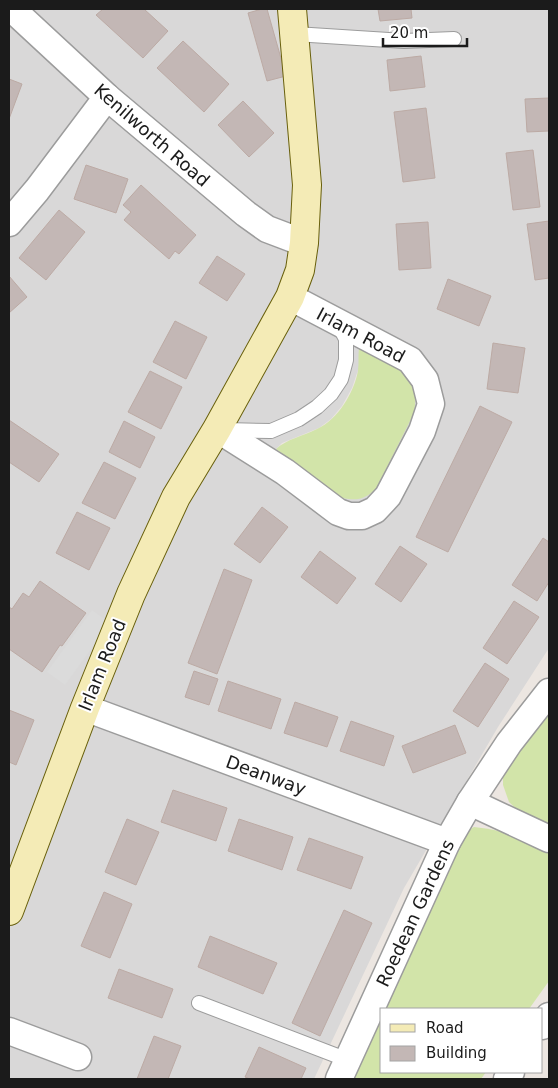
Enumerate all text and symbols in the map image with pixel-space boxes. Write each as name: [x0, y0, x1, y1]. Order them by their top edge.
scale bar: [383, 15, 467, 47]
text: 20 m: [390, 24, 428, 42]
street label: Kenilworth Road: [90, 79, 214, 191]
street label: Irlam Road: [313, 303, 409, 367]
street label: Irlam Road: [74, 616, 130, 714]
street label: Deanway: [223, 751, 309, 799]
street label: Roedean Gardens: [372, 836, 458, 990]
legend: [380, 1008, 543, 1073]
text: Road: [426, 1019, 464, 1037]
text: Building: [426, 1044, 487, 1062]

